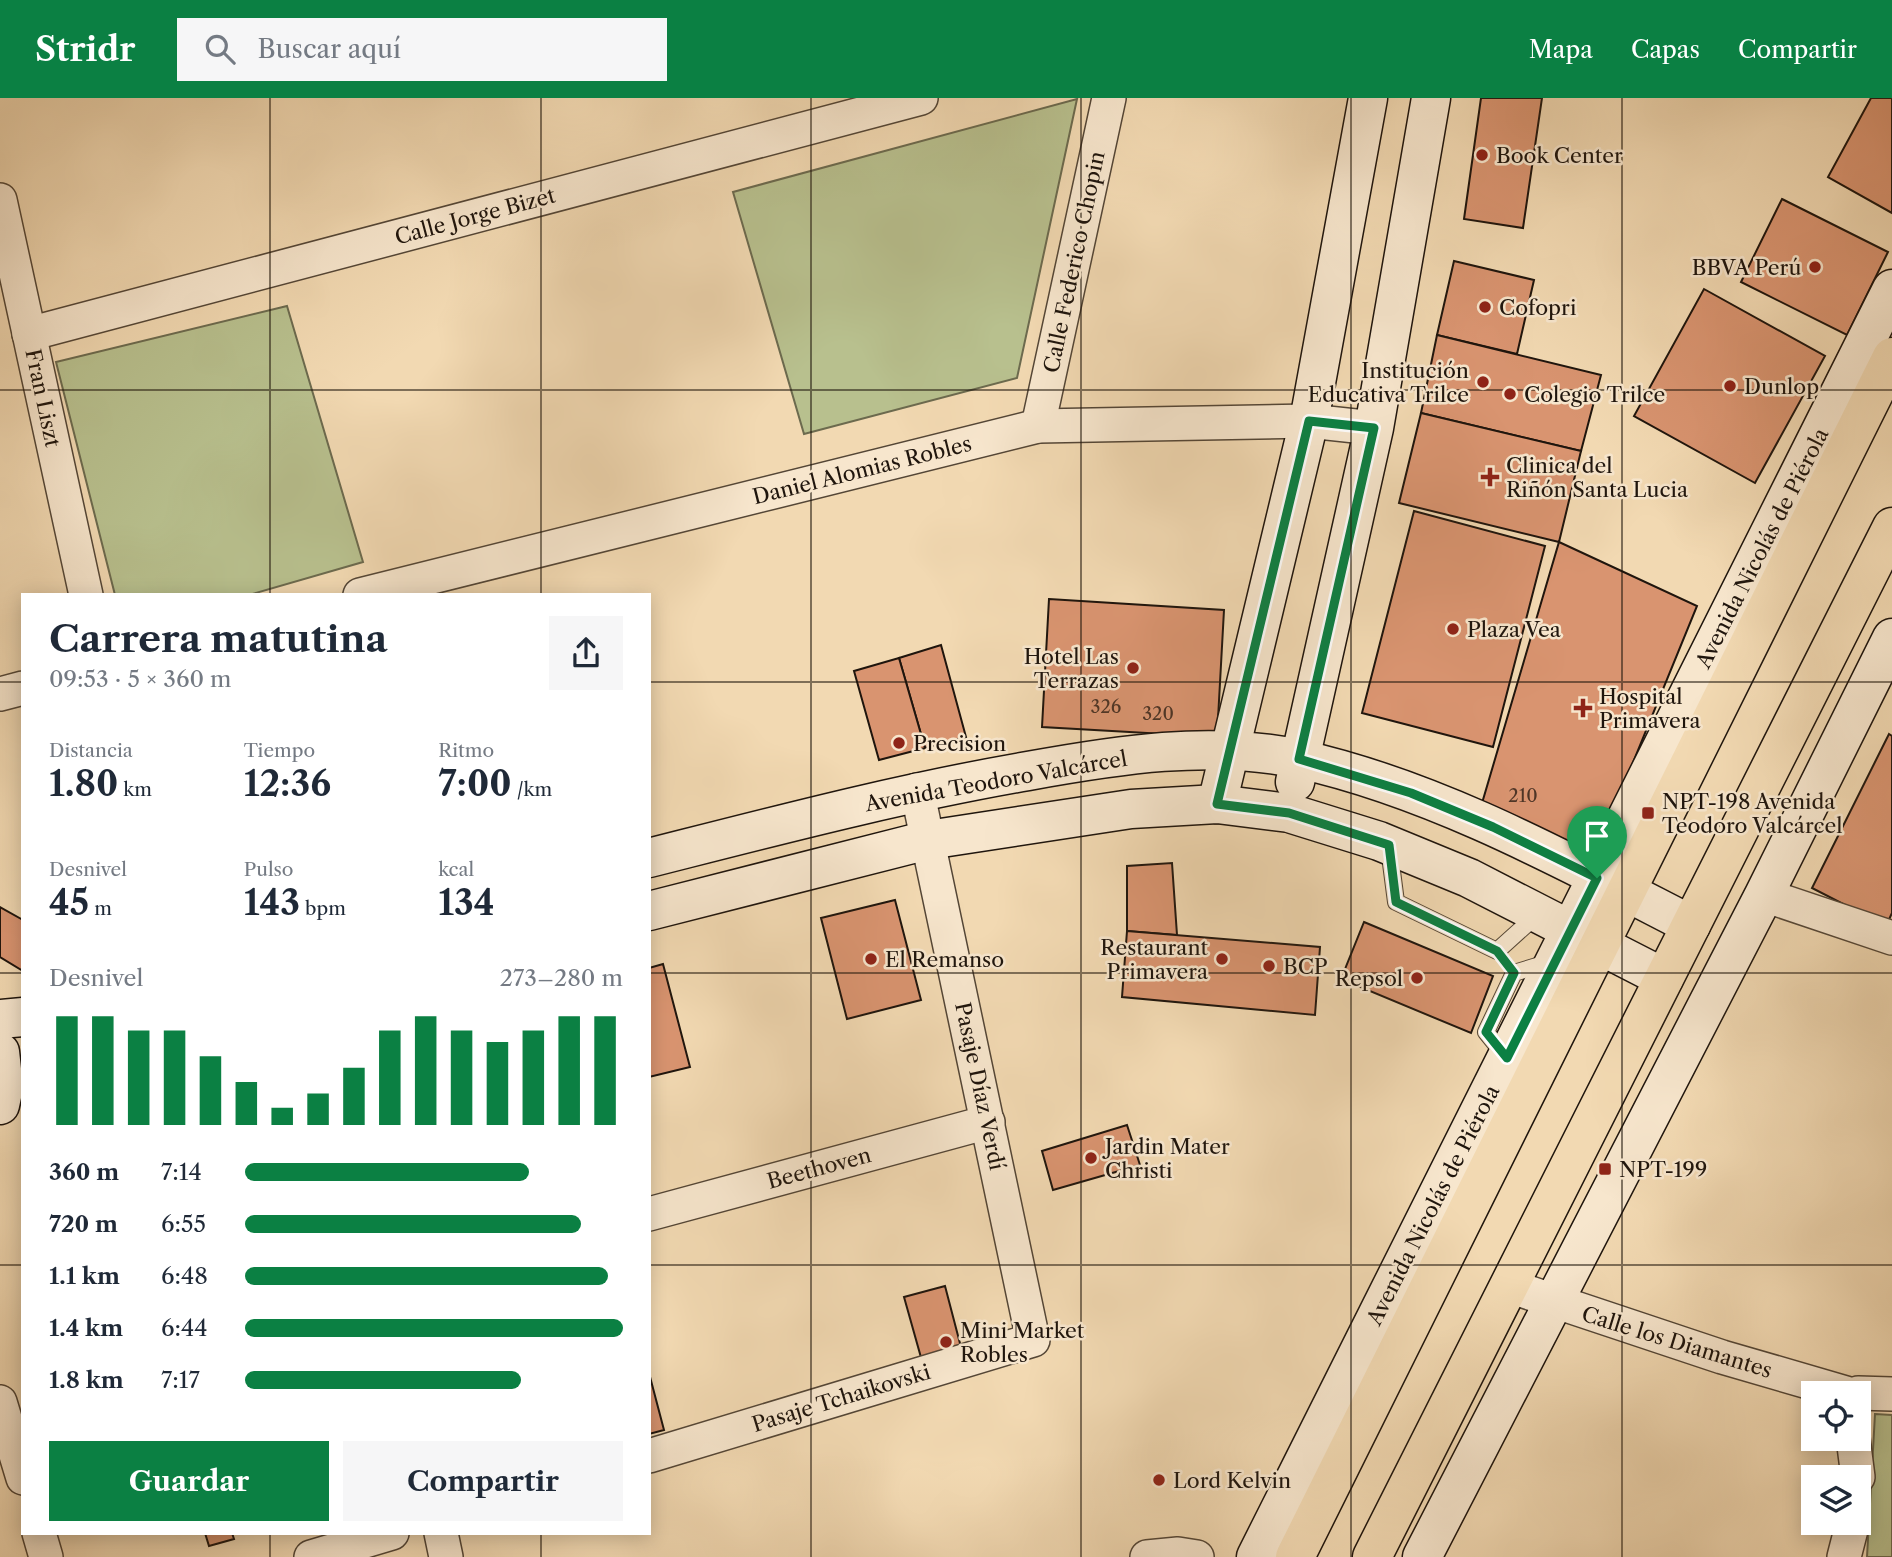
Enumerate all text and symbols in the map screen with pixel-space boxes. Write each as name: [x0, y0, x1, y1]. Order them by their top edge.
search box: [177, 18, 667, 81]
text: Stridr: [35, 29, 135, 70]
icon: search: [201, 30, 239, 68]
text: Buscar aquí: [257, 33, 401, 65]
text: Mapa: [1529, 35, 1593, 64]
text: Capas: [1631, 35, 1700, 64]
text: Compartir: [1738, 35, 1857, 64]
place label: Book Center: [1496, 143, 1623, 168]
marker: Book Center: [1474, 147, 1490, 163]
street label: Calle Federico Chopin: [1038, 149, 1110, 375]
street label: Calle Jorge Bizet: [392, 182, 559, 249]
place label: BBVA Perú: [1692, 255, 1801, 280]
marker: BBVA Perú: [1807, 259, 1823, 275]
place label: Cofopri: [1499, 295, 1576, 320]
marker: Cofopri: [1477, 299, 1493, 315]
street label: Fran Liszt: [20, 347, 66, 450]
place label: Institución Educativa Trilce: [1308, 358, 1469, 407]
marker: Institución Educativa Trilce: [1475, 374, 1491, 390]
place label: Dunlop: [1744, 374, 1819, 399]
marker: Dunlop: [1722, 378, 1738, 394]
place label: Colegio Trilce: [1524, 382, 1665, 407]
marker: Colegio Trilce: [1502, 386, 1518, 402]
street label: Avenida Nicolás de Piérola: [1690, 423, 1834, 673]
street label: Daniel Alomias Robles: [750, 431, 974, 509]
place label: Clinica del Riñón Santa Lucia: [1506, 453, 1689, 502]
marker: Clinica del Riñón Santa Lucia: [1480, 467, 1500, 487]
text: Carrera matutina: [49, 615, 388, 662]
button: share: [549, 616, 623, 690]
place label: Plaza Vea: [1467, 617, 1562, 642]
marker: Plaza Vea: [1445, 621, 1461, 637]
place label: Hotel Las Terrazas: [1024, 644, 1119, 693]
marker: Hotel Las Terrazas: [1125, 660, 1141, 676]
text: 09:53 · 5 × 360 m: [49, 665, 232, 693]
place label: Hospital Primavera: [1599, 684, 1701, 733]
house number: 326: [1091, 696, 1121, 718]
marker: Hospital Primavera: [1573, 698, 1593, 718]
house number: 320: [1142, 703, 1174, 725]
place label: Precision: [913, 731, 1006, 756]
marker: Precision: [891, 735, 907, 751]
text: Distancia: [49, 739, 133, 762]
text: Tiempo: [244, 739, 315, 762]
text: Ritmo: [438, 739, 494, 762]
street label: Avenida Teodoro Valcárcel: [862, 746, 1129, 817]
text: 1.80: [49, 762, 118, 805]
text: 12:36: [244, 762, 331, 805]
text: 7:00: [438, 762, 512, 805]
text: km: [118, 778, 152, 801]
text: /km: [512, 778, 552, 801]
house number: 210: [1508, 785, 1538, 807]
place label: NPT-198 Avenida Teodoro Valcárcel: [1662, 789, 1843, 838]
marker: NPT-198 Avenida Teodoro Valcárcel: [1640, 805, 1656, 821]
pin: [1567, 806, 1627, 878]
icon: arrive: [1578, 817, 1616, 855]
text: Desnivel: [49, 858, 127, 881]
text: Pulso: [244, 858, 293, 881]
text: kcal: [438, 858, 474, 881]
text: 45: [49, 881, 89, 924]
text: 143: [244, 881, 300, 924]
text: 134: [438, 881, 495, 924]
text: m: [89, 897, 112, 920]
text: bpm: [300, 897, 346, 920]
place label: Restaurant Primavera: [1100, 935, 1209, 984]
place label: El Remanso: [885, 947, 1004, 972]
marker: El Remanso: [863, 951, 879, 967]
marker: Restaurant Primavera: [1214, 951, 1230, 967]
place label: BCP: [1283, 954, 1328, 979]
marker: BCP: [1261, 958, 1277, 974]
text: Desnivel: [49, 964, 143, 992]
text: 273–280 m: [500, 964, 623, 992]
place label: Repsol: [1335, 966, 1403, 991]
marker: Repsol: [1409, 970, 1425, 986]
street label: Pasaje Díaz Verdí: [950, 1000, 1010, 1172]
street label: Avenida Nicolás de Piérola: [1361, 1080, 1505, 1330]
place label: Jardin Mater Christi: [1102, 1134, 1230, 1183]
street label: Beethoven: [764, 1142, 874, 1194]
marker: Jardin Mater Christi: [1083, 1150, 1099, 1166]
place label: NPT-199: [1619, 1157, 1707, 1182]
text: 360 m: [49, 1158, 119, 1186]
text: 7:14: [161, 1158, 202, 1186]
marker: NPT-199: [1597, 1161, 1613, 1177]
text: 720 m: [49, 1210, 118, 1238]
text: 6:55: [161, 1210, 206, 1238]
text: 1.1 km: [49, 1262, 120, 1290]
text: 6:48: [161, 1262, 208, 1290]
street label: Calle los Diamantes: [1579, 1301, 1775, 1383]
text: 1.4 km: [49, 1314, 123, 1342]
text: 6:44: [161, 1314, 208, 1342]
place label: Mini Market Robles: [960, 1318, 1085, 1367]
marker: Mini Market Robles: [938, 1334, 954, 1350]
street label: Pasaje Tchaikovski: [749, 1359, 933, 1437]
text: 1.8 km: [49, 1366, 124, 1394]
text: 7:17: [161, 1366, 200, 1394]
map controls: [1801, 1381, 1871, 1535]
button: locate: [1801, 1381, 1871, 1451]
button: Guardar: [49, 1441, 329, 1521]
button: Compartir: [343, 1441, 623, 1521]
button: layers: [1801, 1465, 1871, 1535]
place label: Lord Kelvin: [1173, 1468, 1291, 1493]
marker: Lord Kelvin: [1151, 1472, 1167, 1488]

